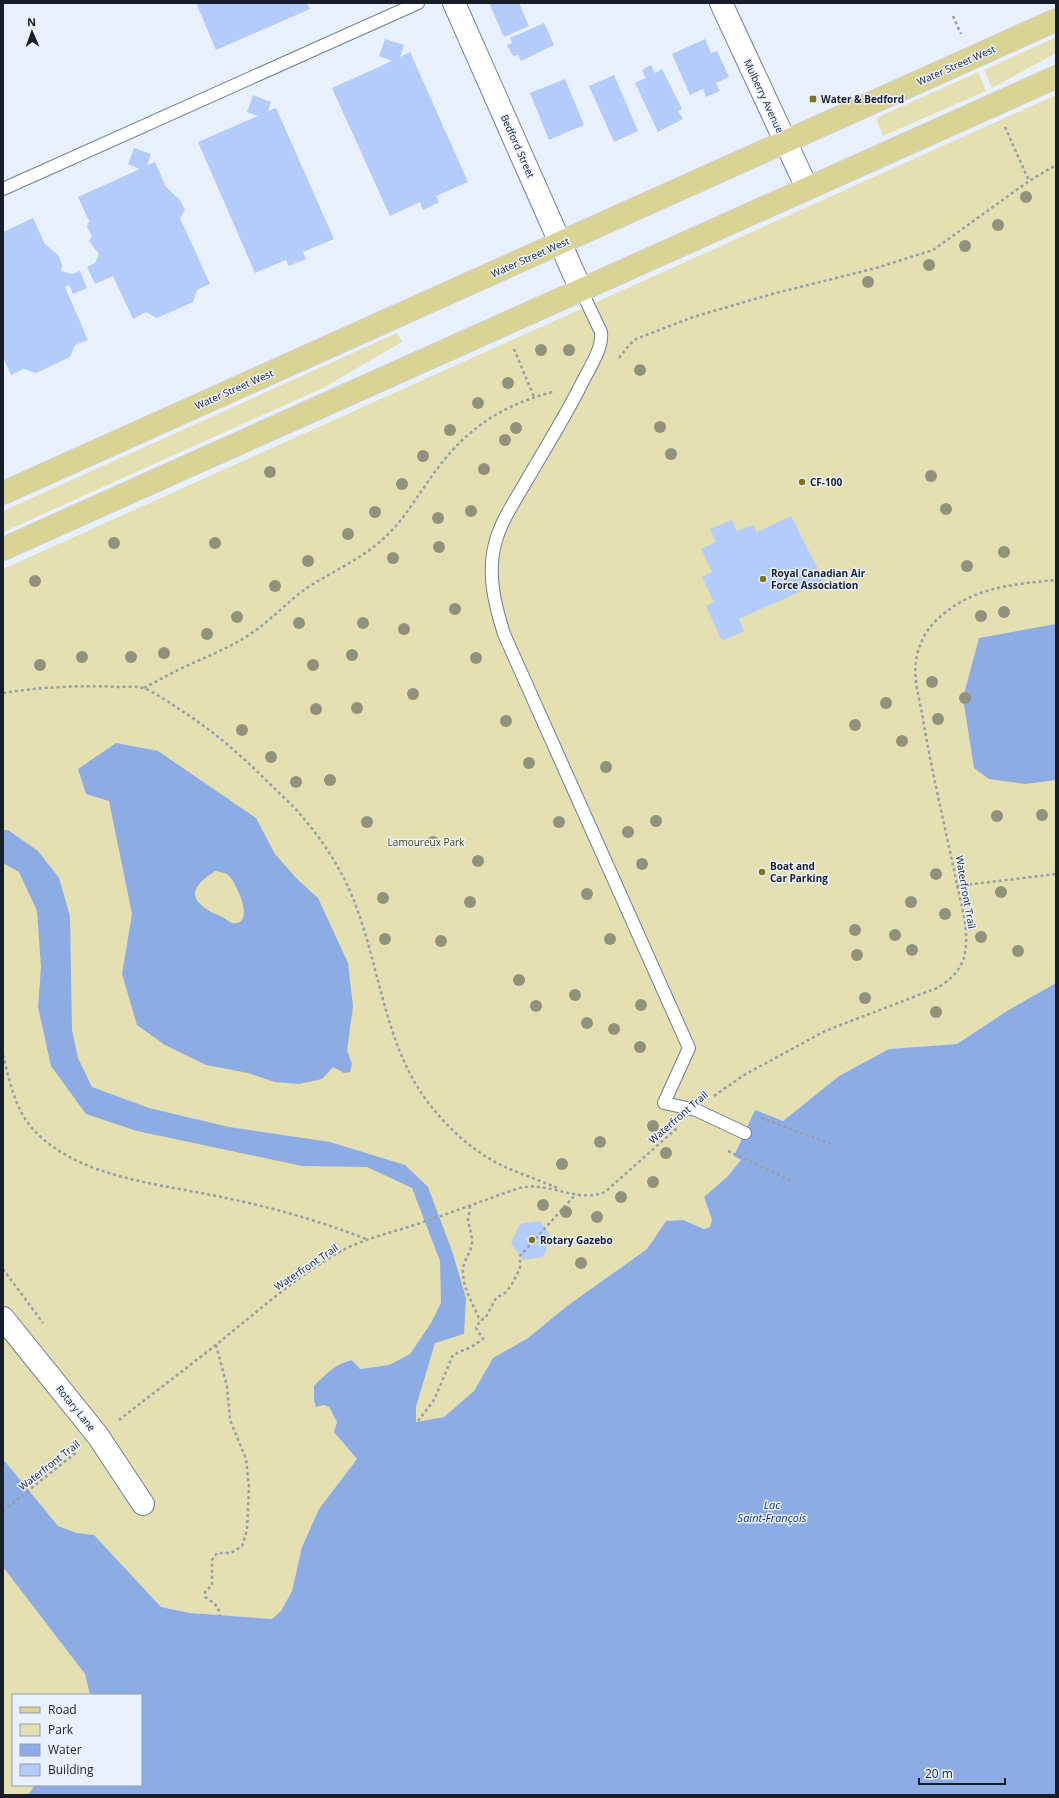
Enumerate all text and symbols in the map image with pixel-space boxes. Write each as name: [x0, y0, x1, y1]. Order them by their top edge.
north arrow: [12, 12, 52, 52]
text: N: [27, 14, 36, 29]
street label: Water Street West: [915, 41, 998, 89]
street label: Mulberry Avenue: [741, 57, 787, 136]
place label: Water & Bedford: [821, 92, 904, 106]
marker: Water & Bedford: [808, 94, 818, 104]
street label: Bedford Street: [498, 112, 538, 180]
street label: Water Street West: [489, 233, 572, 281]
street label: Water Street West: [193, 365, 276, 413]
place label: CF-100: [810, 475, 843, 489]
marker: CF-100: [797, 477, 807, 487]
place label: Royal Canadian Air Force Association: [771, 566, 866, 592]
marker: Royal Canadian Air Force Association: [758, 574, 768, 584]
park label: Lamoureux Park: [388, 835, 465, 849]
street label: Waterfront Trail: [953, 854, 979, 930]
place label: Boat and Car Parking: [770, 859, 828, 885]
marker: Boat and Car Parking: [757, 867, 767, 877]
street label: Waterfront Trail: [645, 1087, 711, 1147]
place label: Rotary Gazebo: [540, 1233, 613, 1247]
marker: Rotary Gazebo: [527, 1235, 537, 1245]
street label: Waterfront Trail: [271, 1240, 341, 1294]
street label: Rotary Lane: [53, 1382, 99, 1434]
street label: Waterfront Trail: [16, 1437, 82, 1493]
water label: Lac Saint-François: [738, 1497, 807, 1525]
legend: [12, 1694, 142, 1786]
text: Road: [48, 1701, 77, 1718]
text: Park: [48, 1721, 74, 1738]
text: Water: [48, 1741, 82, 1758]
scale bar: [919, 1760, 1005, 1786]
text: Building: [48, 1761, 94, 1778]
text: 20 m: [925, 1765, 953, 1782]

